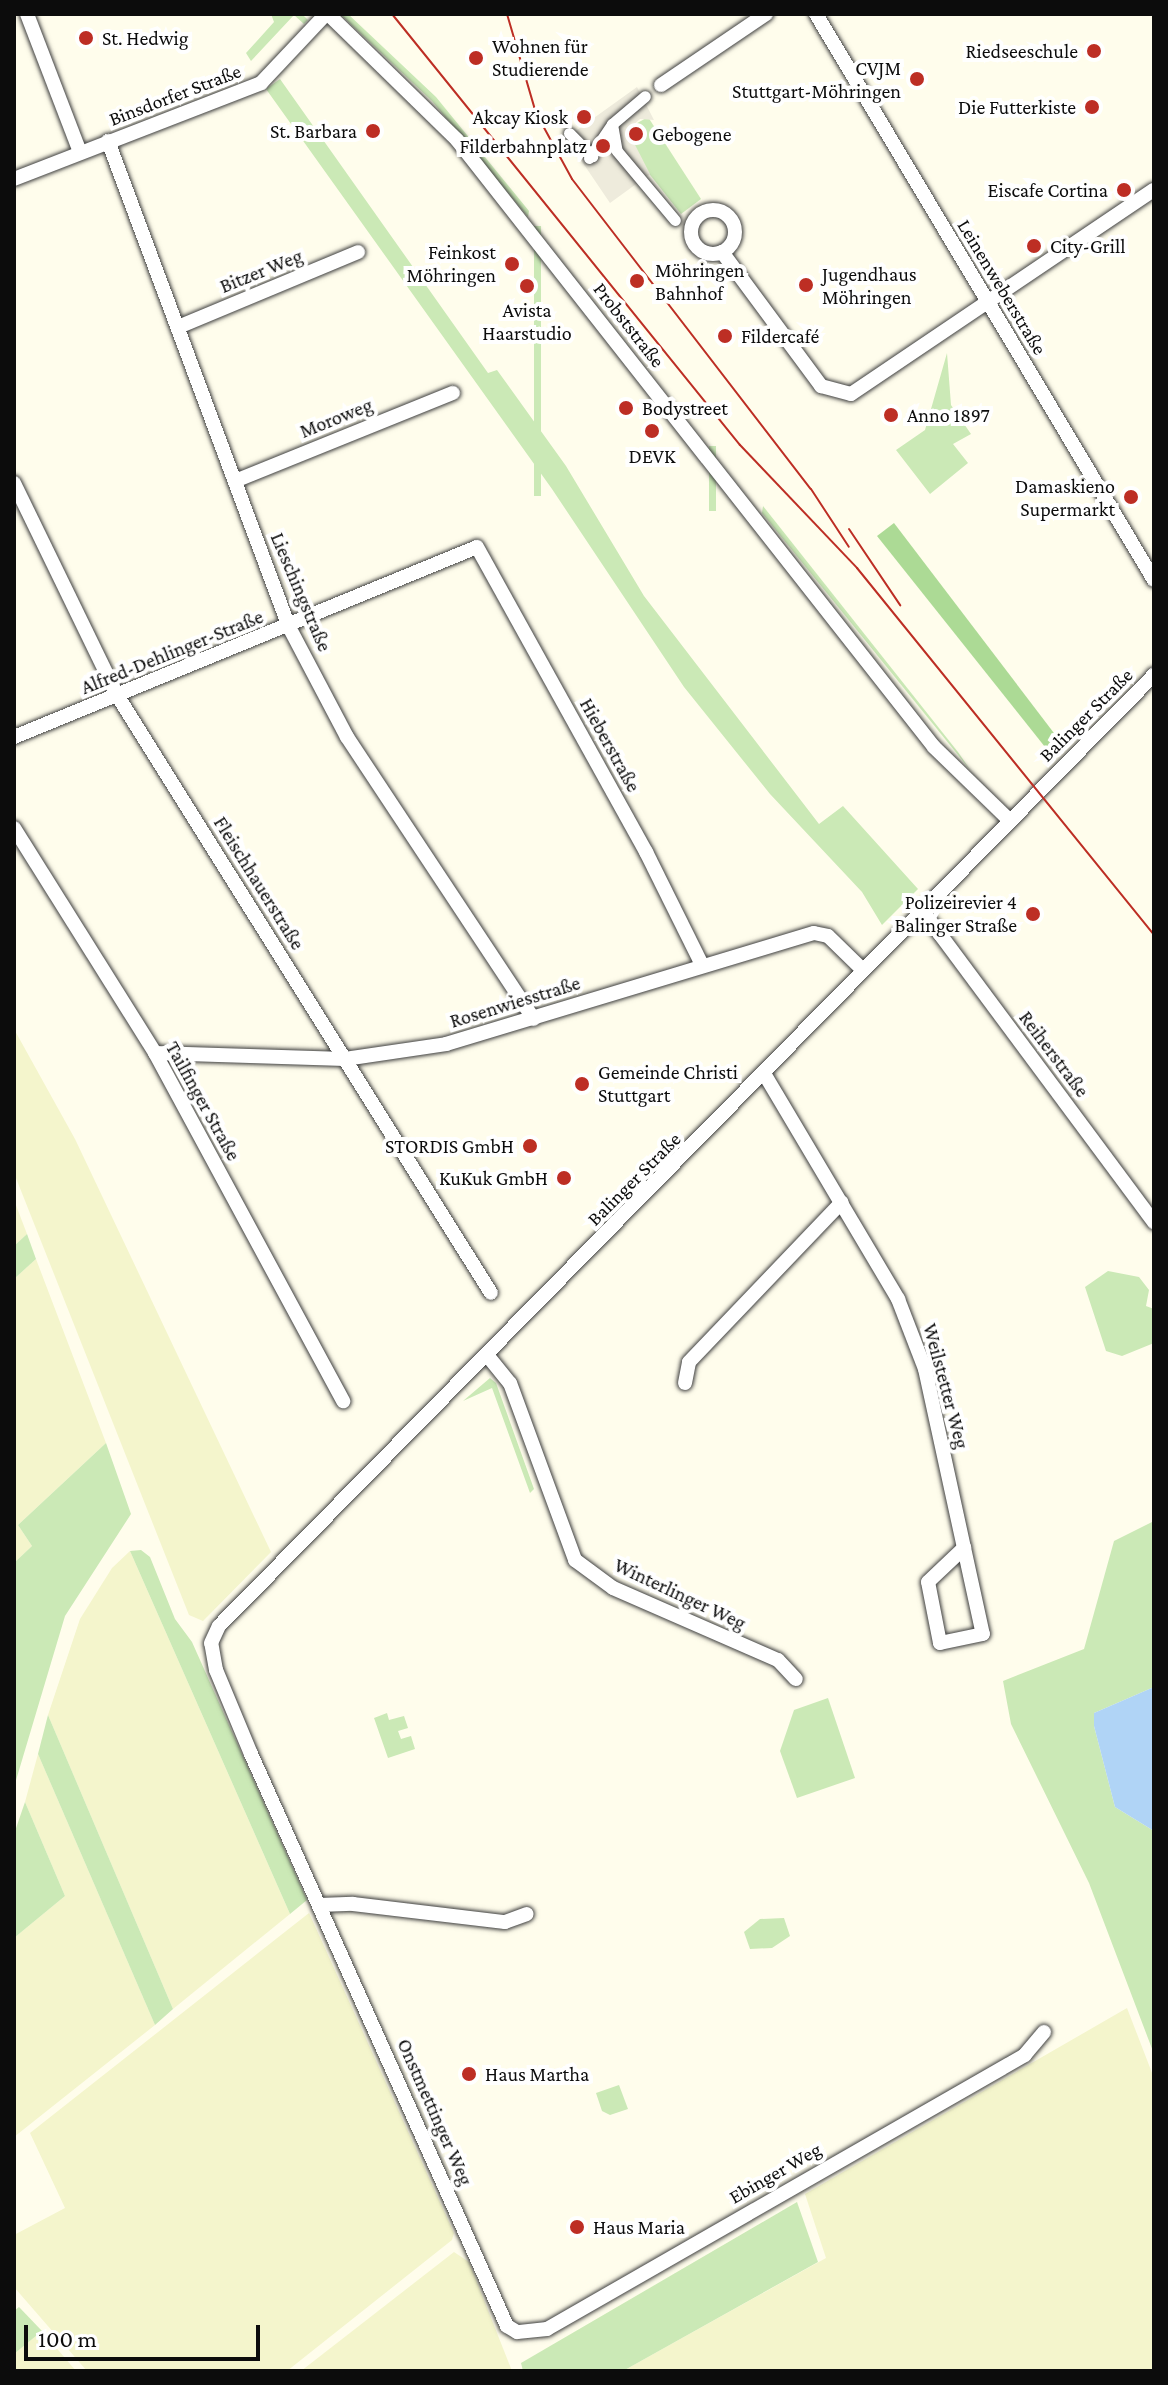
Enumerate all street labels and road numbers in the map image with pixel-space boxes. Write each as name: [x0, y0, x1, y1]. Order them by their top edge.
street label: Binsdorfer Straße: [106, 59, 244, 131]
street label: Leinenweberstraße: [952, 215, 1052, 359]
street label: Bitzer Weg: [216, 244, 306, 298]
street label: Probststraße: [588, 278, 670, 372]
street label: Moroweg: [296, 393, 376, 443]
street label: Lieschingstraße: [265, 529, 337, 655]
street label: Alfred-Dehlinger-Straße: [77, 604, 267, 700]
street label: Balinger Straße: [1034, 663, 1138, 767]
street label: Hieberstraße: [574, 694, 646, 796]
street label: Fleischhauerstraße: [208, 812, 310, 954]
street label: Rosenwiesstraße: [447, 971, 583, 1033]
street label: Reiherstraße: [1014, 1006, 1094, 1102]
street label: Tailfinger Straße: [160, 1037, 246, 1165]
street label: Balinger Straße: [582, 1127, 686, 1231]
street label: Weilstetter Weg: [918, 1321, 974, 1451]
street label: Winterlinger Weg: [610, 1553, 750, 1635]
street label: Onstmettinger Weg: [392, 2035, 478, 2189]
street label: Ebinger Weg: [725, 2137, 825, 2209]

